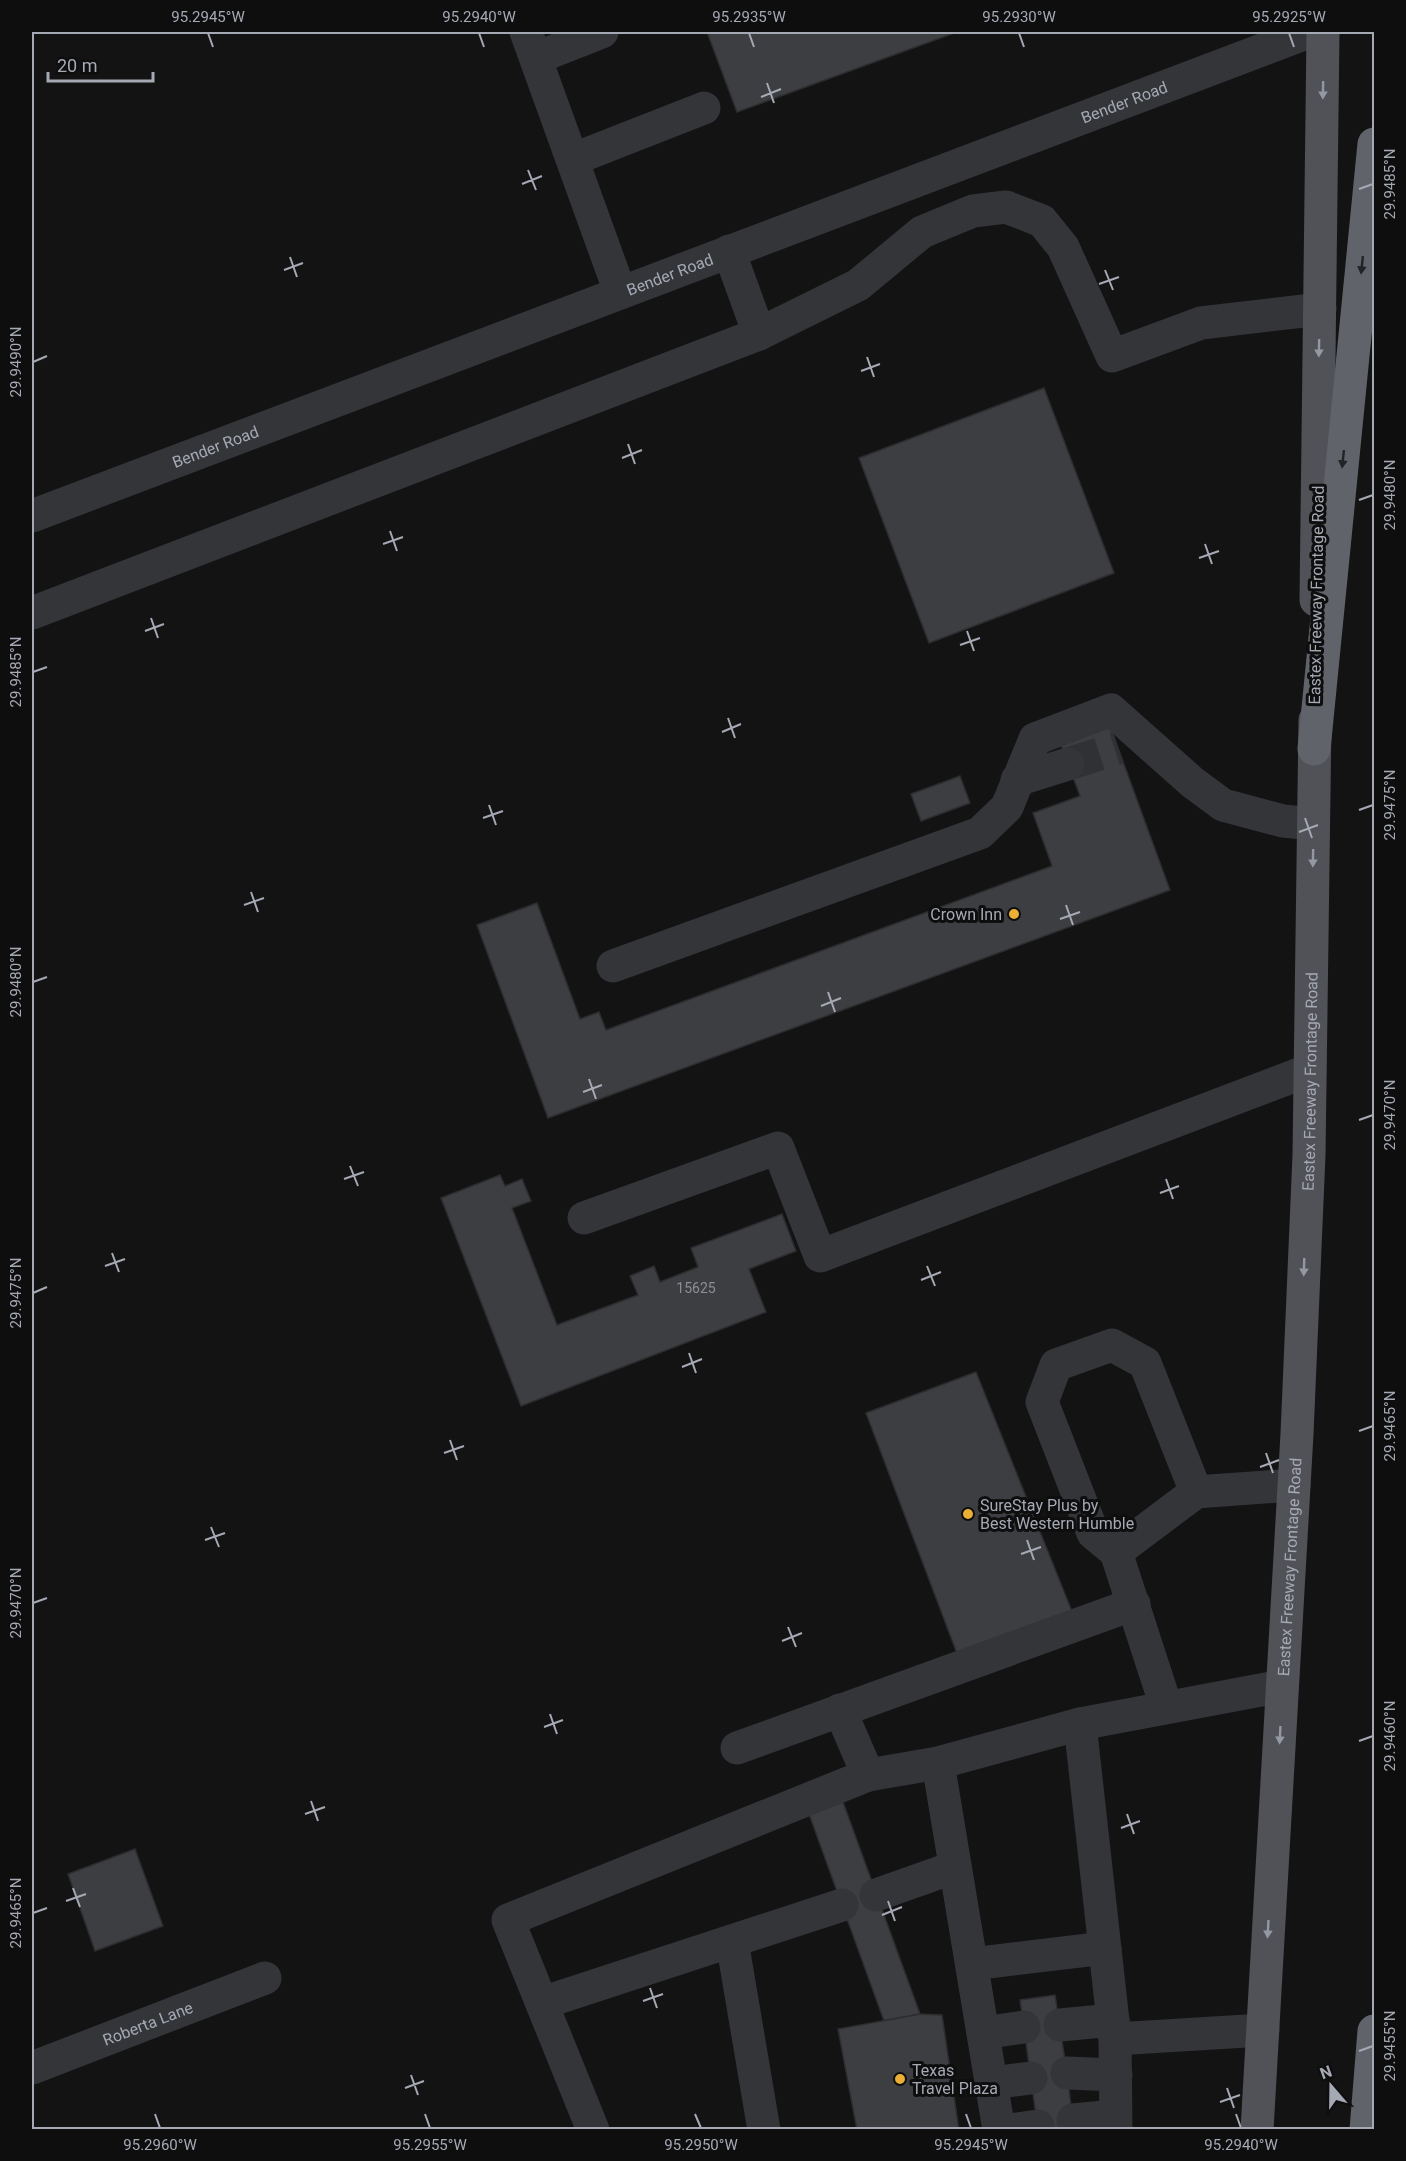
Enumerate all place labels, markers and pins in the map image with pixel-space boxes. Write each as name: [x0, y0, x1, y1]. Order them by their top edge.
place label: Crown Inn: [930, 905, 1002, 924]
marker: Crown Inn: [1007, 907, 1021, 921]
place label: SureStay Plus by Best Western Humble: [980, 1496, 1134, 1533]
marker: SureStay Plus by Best Western Humble: [961, 1507, 975, 1521]
place label: Texas Travel Plaza: [912, 2061, 998, 2098]
marker: Texas Travel Plaza: [893, 2072, 907, 2086]

